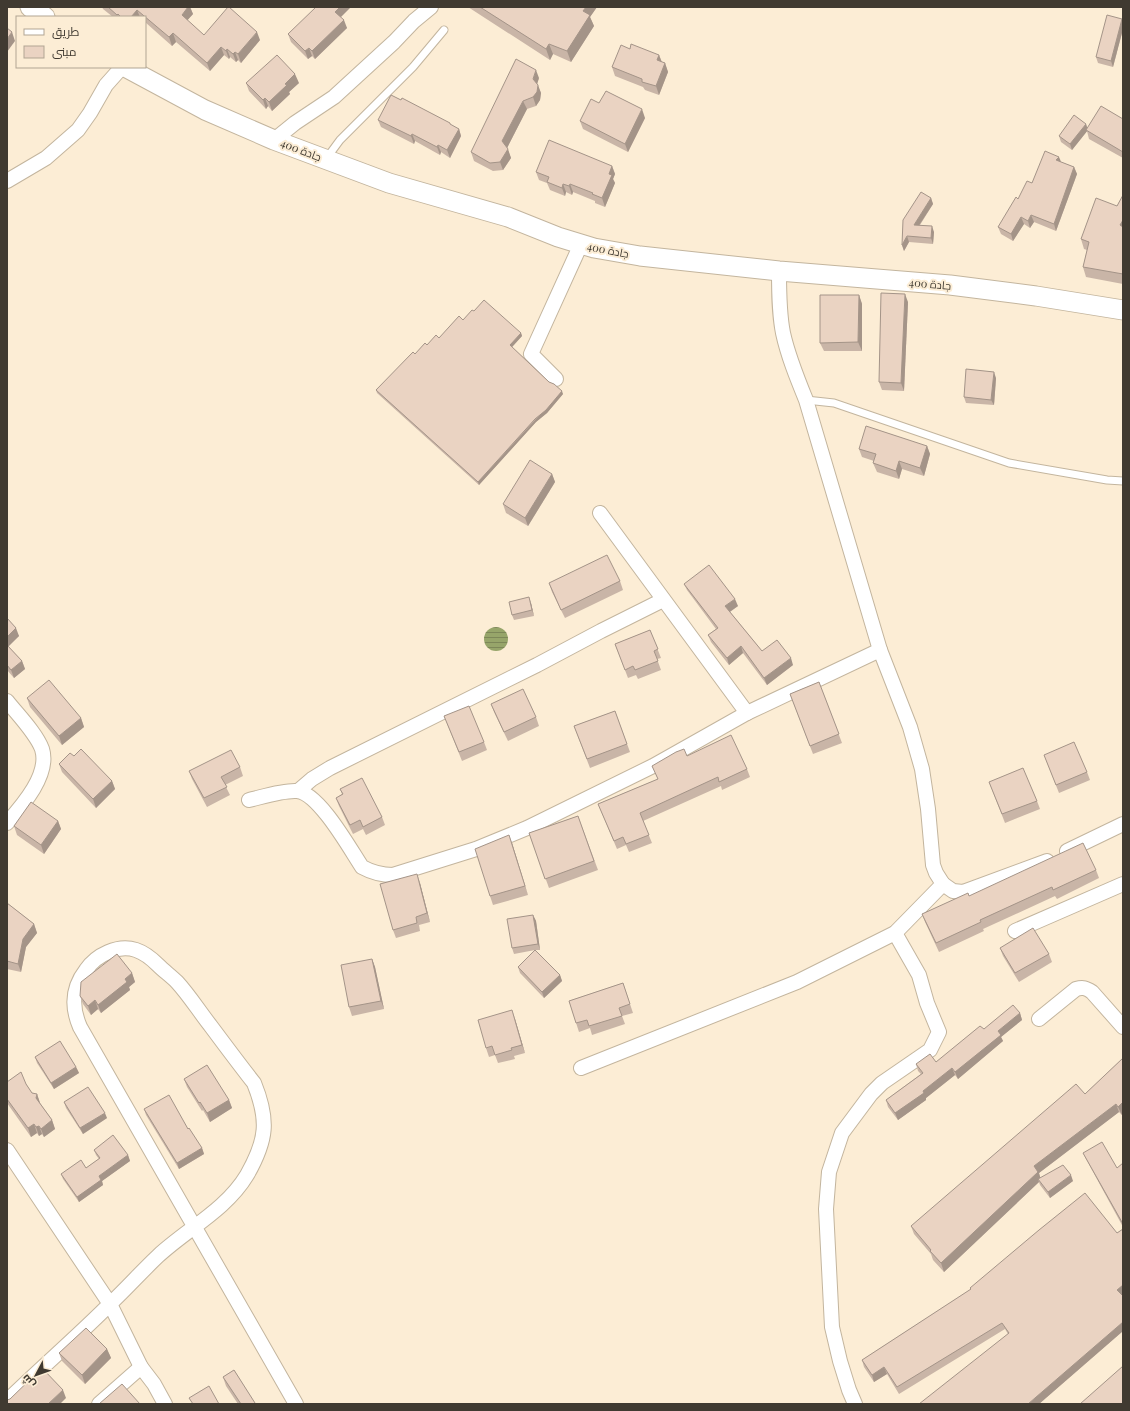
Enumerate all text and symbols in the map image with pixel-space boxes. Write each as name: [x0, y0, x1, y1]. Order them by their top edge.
legend: [16, 16, 146, 68]
text: طريق: [52, 23, 80, 39]
text: مبنى: [52, 43, 77, 59]
street label: جادة 400: [279, 135, 324, 164]
street label: جادة 400: [586, 238, 630, 261]
street label: جادة 400: [908, 274, 952, 293]
north arrow: [16, 1355, 56, 1395]
text: ش: [18, 1372, 38, 1392]

